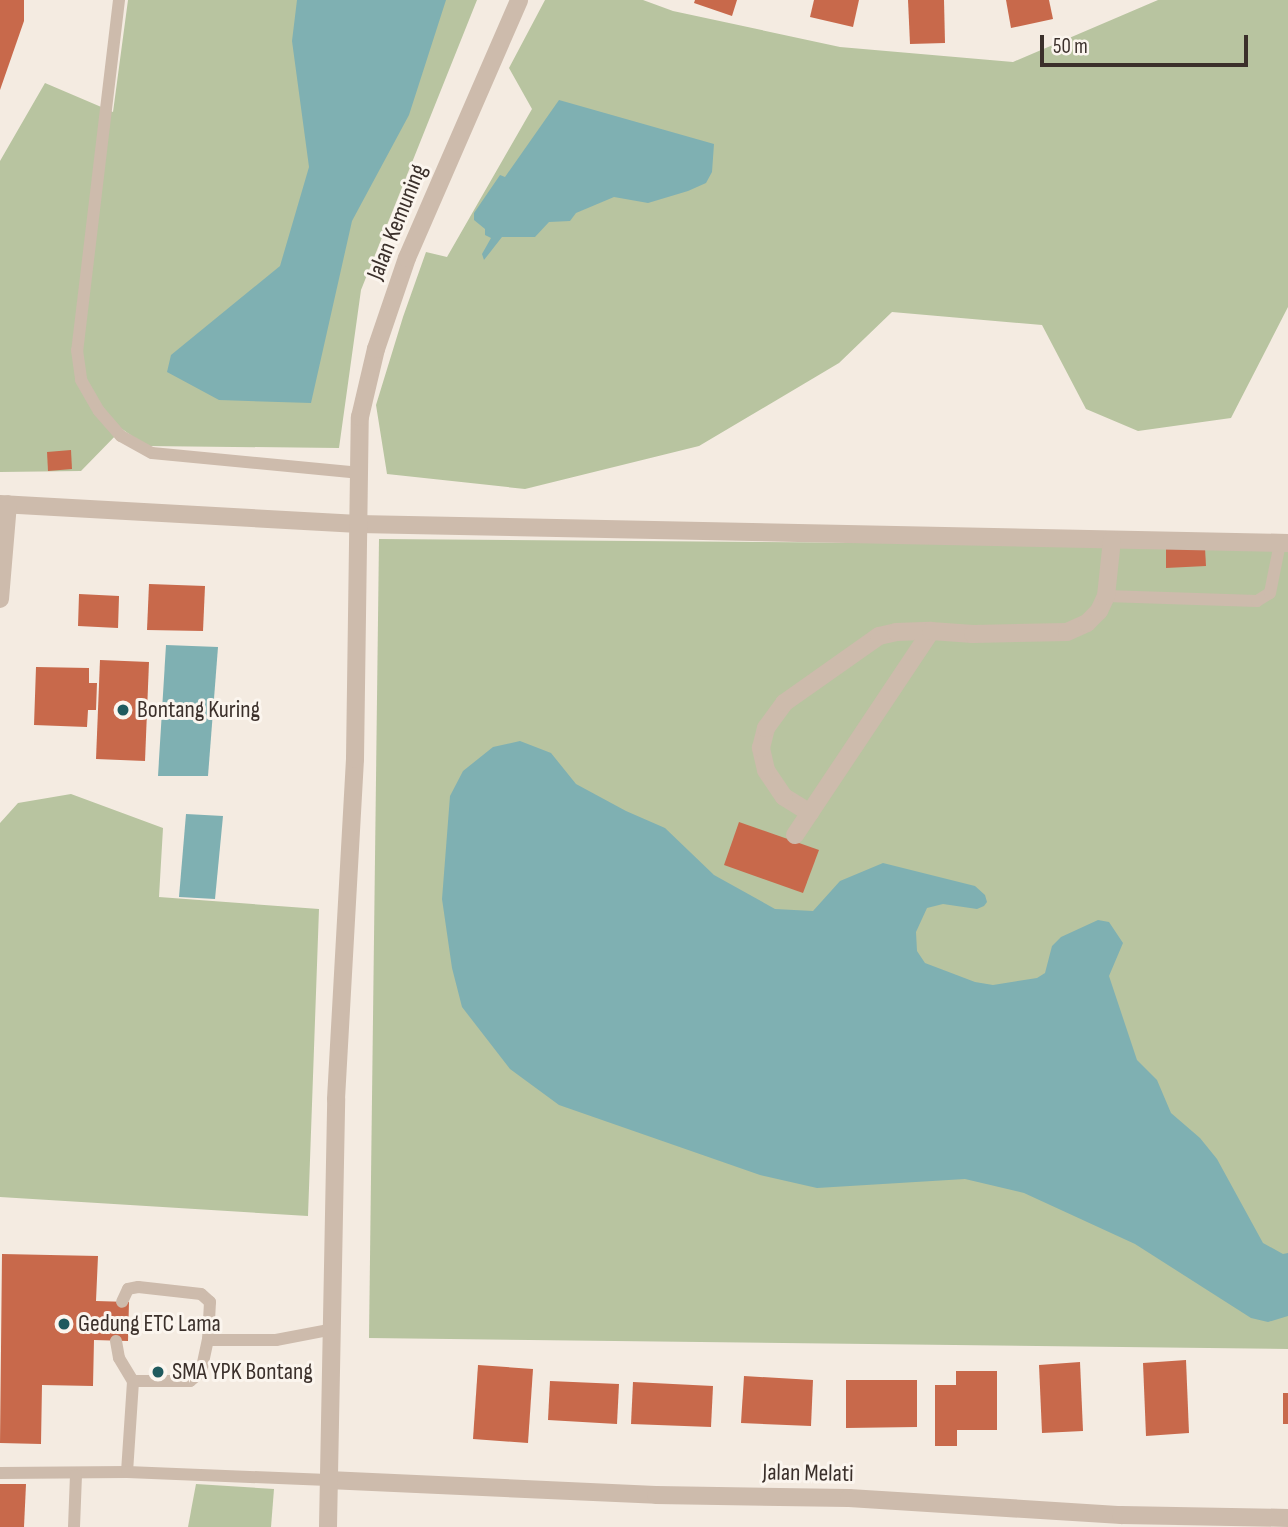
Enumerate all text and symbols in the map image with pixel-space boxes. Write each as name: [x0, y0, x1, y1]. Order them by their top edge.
scale bar: [1043, 21, 1251, 65]
text: 50 m: [1053, 34, 1088, 59]
street label: Jalan Kemuning: [361, 160, 433, 284]
place label: Bontang Kuring: [137, 696, 260, 724]
marker: Bontang Kuring: [115, 702, 131, 718]
place label: Gedung ETC Lama: [78, 1310, 221, 1338]
marker: Gedung ETC Lama: [56, 1316, 72, 1332]
place label: SMA YPK Bontang: [172, 1358, 313, 1386]
marker: SMA YPK Bontang: [150, 1364, 166, 1380]
street label: Jalan Melati: [762, 1458, 854, 1488]

